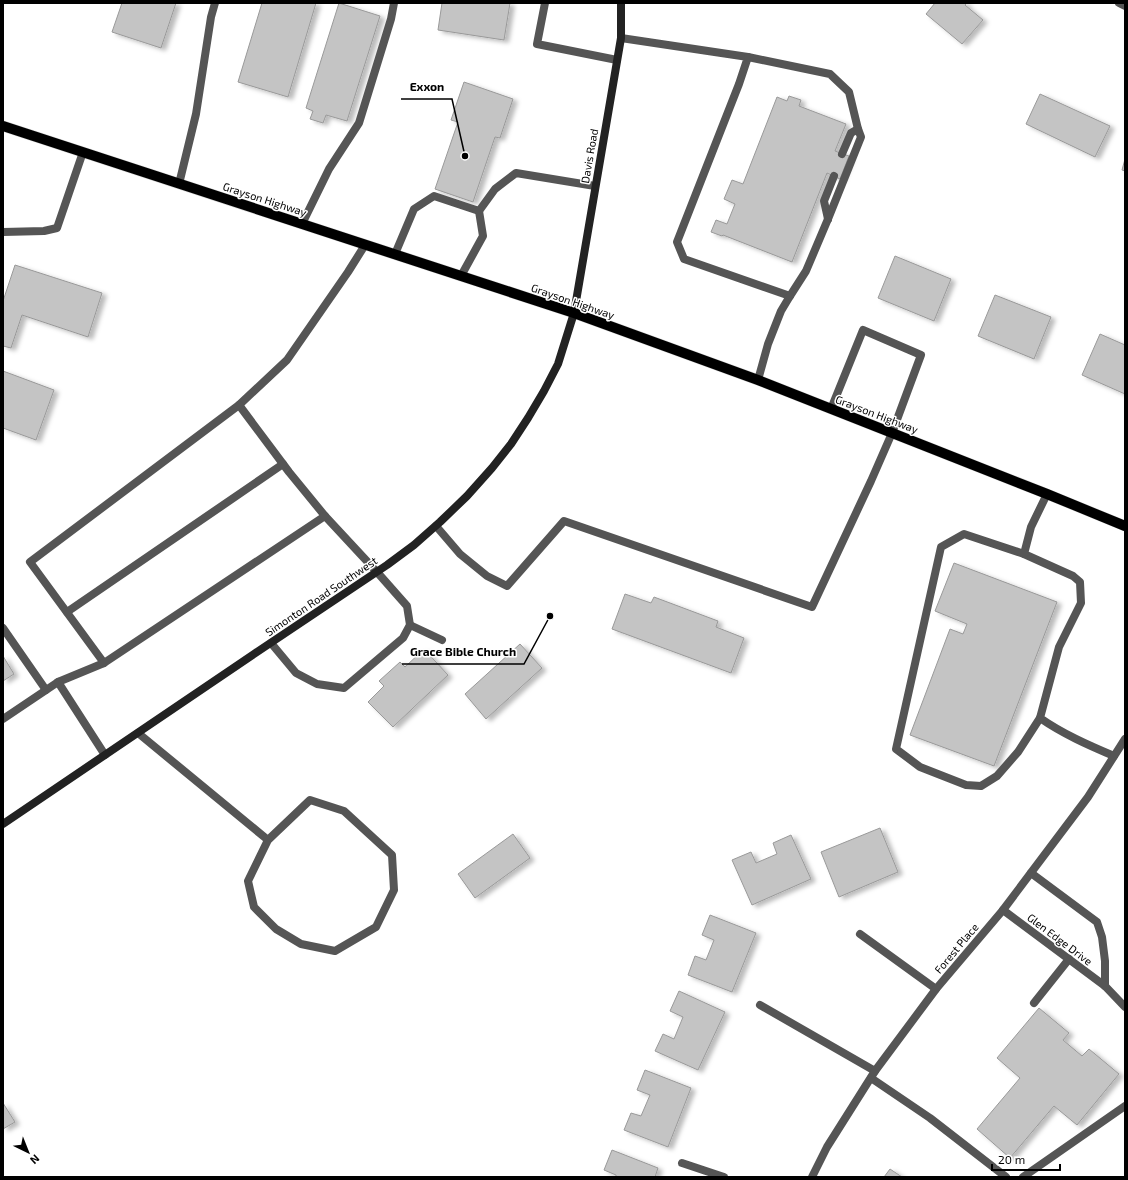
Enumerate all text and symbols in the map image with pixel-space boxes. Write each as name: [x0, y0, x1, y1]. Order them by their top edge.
callout: Exxon: [401, 75, 452, 99]
text: Exxon: [410, 79, 444, 93]
street label: Davis Road: [578, 128, 600, 184]
street label: Grayson Highway: [221, 179, 309, 219]
street label: Grayson Highway: [530, 281, 617, 321]
street label: Grayson Highway: [834, 392, 920, 436]
street label: Simonton Road Southwest: [263, 554, 379, 638]
callout: Grace Bible Church: [402, 640, 524, 664]
text: Grace Bible Church: [410, 644, 516, 658]
street label: Glen Edge Drive: [1025, 910, 1095, 968]
street label: Forest Place: [931, 920, 981, 976]
north arrow: [8, 1132, 48, 1172]
scale bar: [992, 1146, 1060, 1172]
text: N: [28, 1152, 43, 1167]
text: 20 m: [998, 1152, 1025, 1166]

